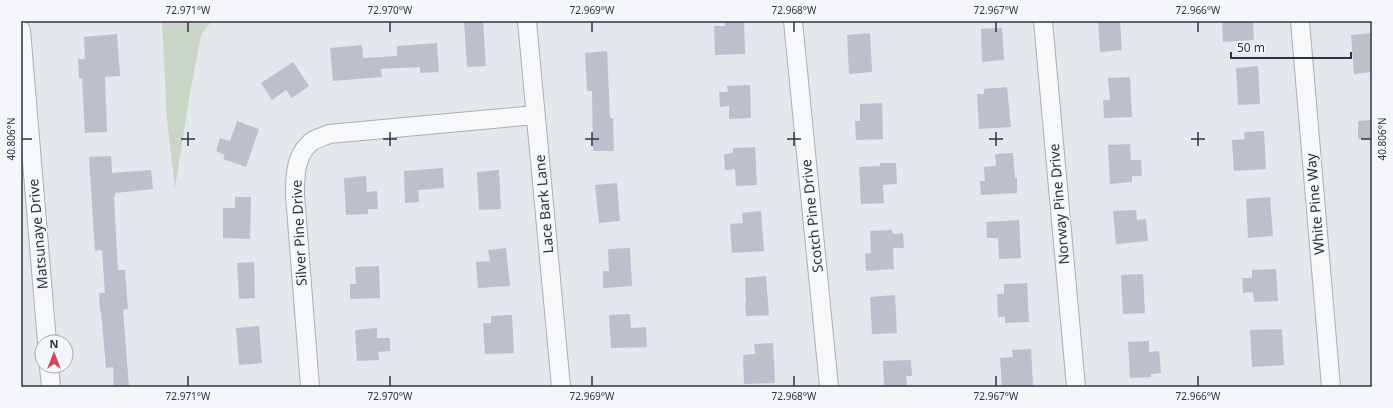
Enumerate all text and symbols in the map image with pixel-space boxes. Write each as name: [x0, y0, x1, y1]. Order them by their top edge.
text: 72.971°W: [166, 3, 211, 17]
text: 72.970°W: [368, 3, 413, 17]
text: 72.969°W: [570, 3, 615, 17]
text: 72.968°W: [772, 3, 817, 17]
text: 72.967°W: [974, 3, 1019, 17]
text: 72.966°W: [1176, 3, 1221, 17]
scale bar: [1231, 34, 1351, 60]
text: 50 m: [1237, 39, 1265, 56]
text: 40.806°N: [4, 117, 18, 161]
text: 40.806°N: [1375, 117, 1389, 161]
street label: Norway Pine Drive: [1044, 143, 1073, 265]
street label: White Pine Way: [1301, 152, 1328, 256]
street label: Lace Bark Lane: [530, 154, 557, 254]
street label: Scotch Pine Drive: [796, 158, 827, 274]
street label: Matsunaye Drive: [23, 178, 52, 290]
street label: Silver Pine Drive: [286, 179, 311, 287]
north arrow: [34, 334, 74, 374]
text: N: [50, 336, 58, 351]
text: 72.971°W: [166, 389, 211, 403]
text: 72.970°W: [368, 389, 413, 403]
text: 72.969°W: [570, 389, 615, 403]
text: 72.968°W: [772, 389, 817, 403]
text: 72.967°W: [974, 389, 1019, 403]
text: 72.966°W: [1176, 389, 1221, 403]

